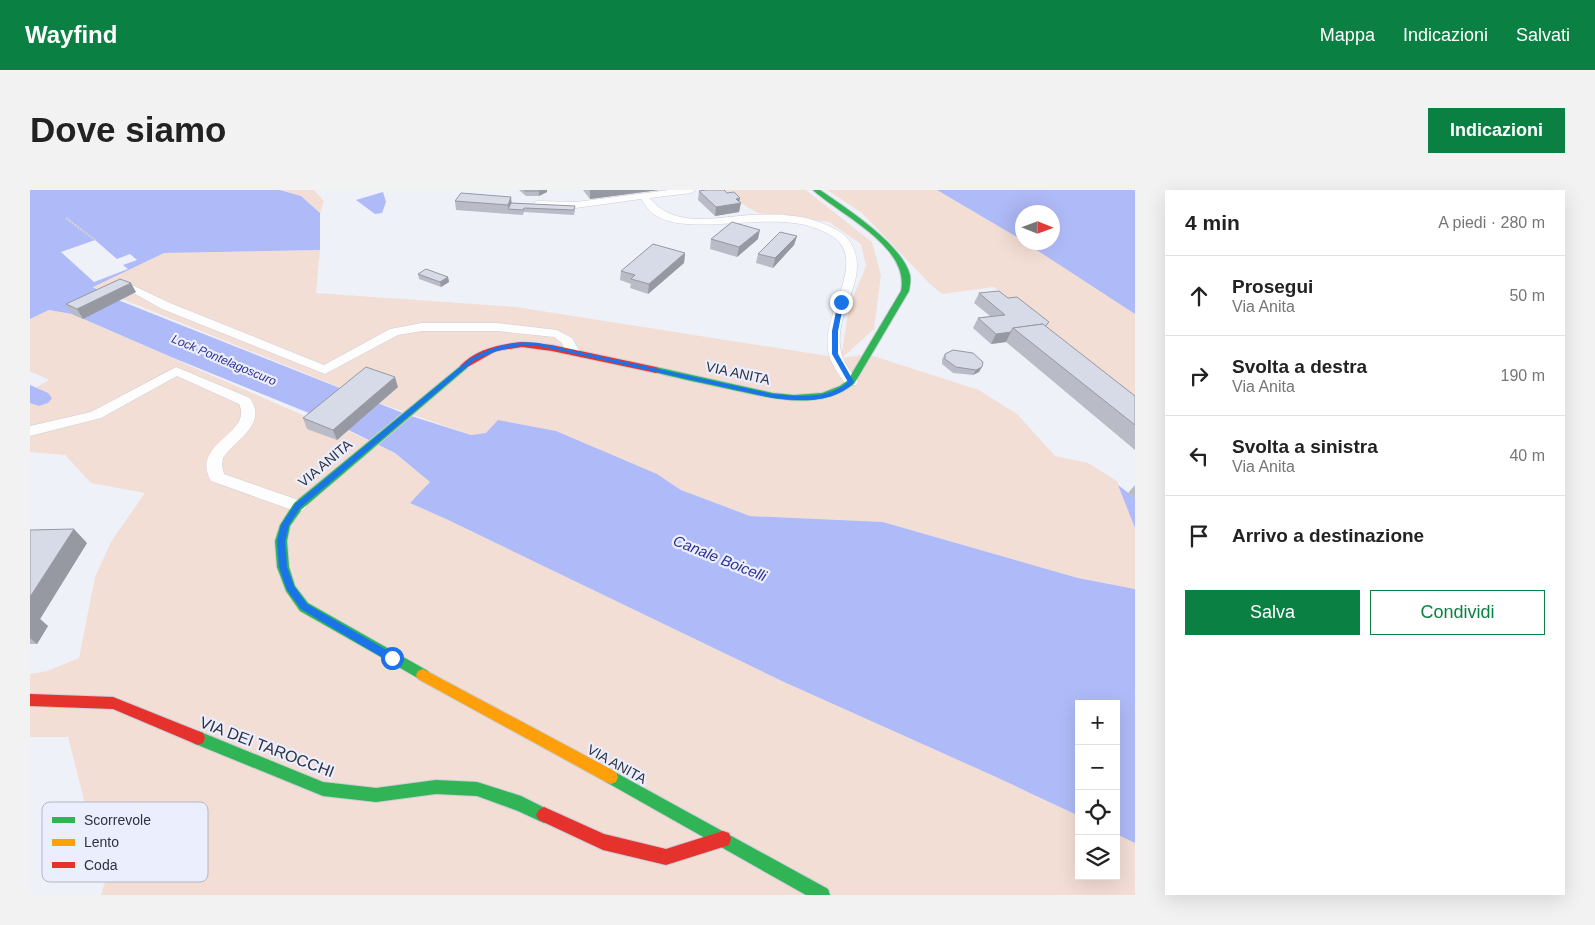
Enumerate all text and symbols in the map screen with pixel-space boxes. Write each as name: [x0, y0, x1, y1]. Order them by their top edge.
text: Wayfind: [25, 21, 117, 48]
text: Mappa: [1320, 25, 1375, 45]
text: Indicazioni: [1403, 25, 1488, 45]
text: Salvati: [1516, 25, 1570, 45]
button: Indicazioni: [1428, 108, 1565, 153]
text: Dove siamo: [30, 110, 226, 149]
north arrow: [1015, 205, 1060, 250]
text: 4 min: [1185, 211, 1240, 234]
text: A piedi · 280 m: [1438, 214, 1545, 231]
text: Prosegui: [1232, 276, 1313, 297]
icon: ahead: [1185, 282, 1213, 310]
text: 50 m: [1509, 287, 1545, 304]
route end: [830, 291, 853, 314]
text: Via Anita: [1232, 298, 1295, 315]
water label: Lock Pontelagoscuro: [170, 332, 279, 388]
text: Svolta a destra: [1232, 356, 1367, 377]
street label: VIA ANITA: [704, 358, 772, 388]
icon: right: [1185, 362, 1213, 390]
text: 190 m: [1501, 367, 1545, 384]
text: Via Anita: [1232, 378, 1295, 395]
street label: VIA ANITA: [295, 436, 356, 490]
text: Svolta a sinistra: [1232, 436, 1378, 457]
icon: left: [1185, 442, 1213, 470]
text: 40 m: [1509, 447, 1545, 464]
text: Via Anita: [1232, 458, 1295, 475]
icon: arrive: [1185, 522, 1213, 550]
text: Arrivo a destinazione: [1232, 525, 1424, 546]
water label: Canale Boicelli: [671, 532, 770, 585]
button: Salva: [1185, 590, 1360, 635]
button: Condividi: [1370, 590, 1545, 635]
route start: [381, 647, 404, 670]
map controls: [1075, 700, 1120, 880]
button: +: [1075, 700, 1120, 745]
street label: VIA DEI TAROCCHI: [197, 714, 337, 780]
street label: VIA ANITA: [585, 741, 650, 787]
button: −: [1075, 745, 1120, 790]
button: locate: [1075, 790, 1120, 835]
legend: [42, 802, 208, 882]
text: Scorrevole: [84, 812, 151, 828]
text: Lento: [84, 834, 119, 850]
button: layers: [1075, 835, 1120, 880]
text: Coda: [84, 857, 118, 873]

